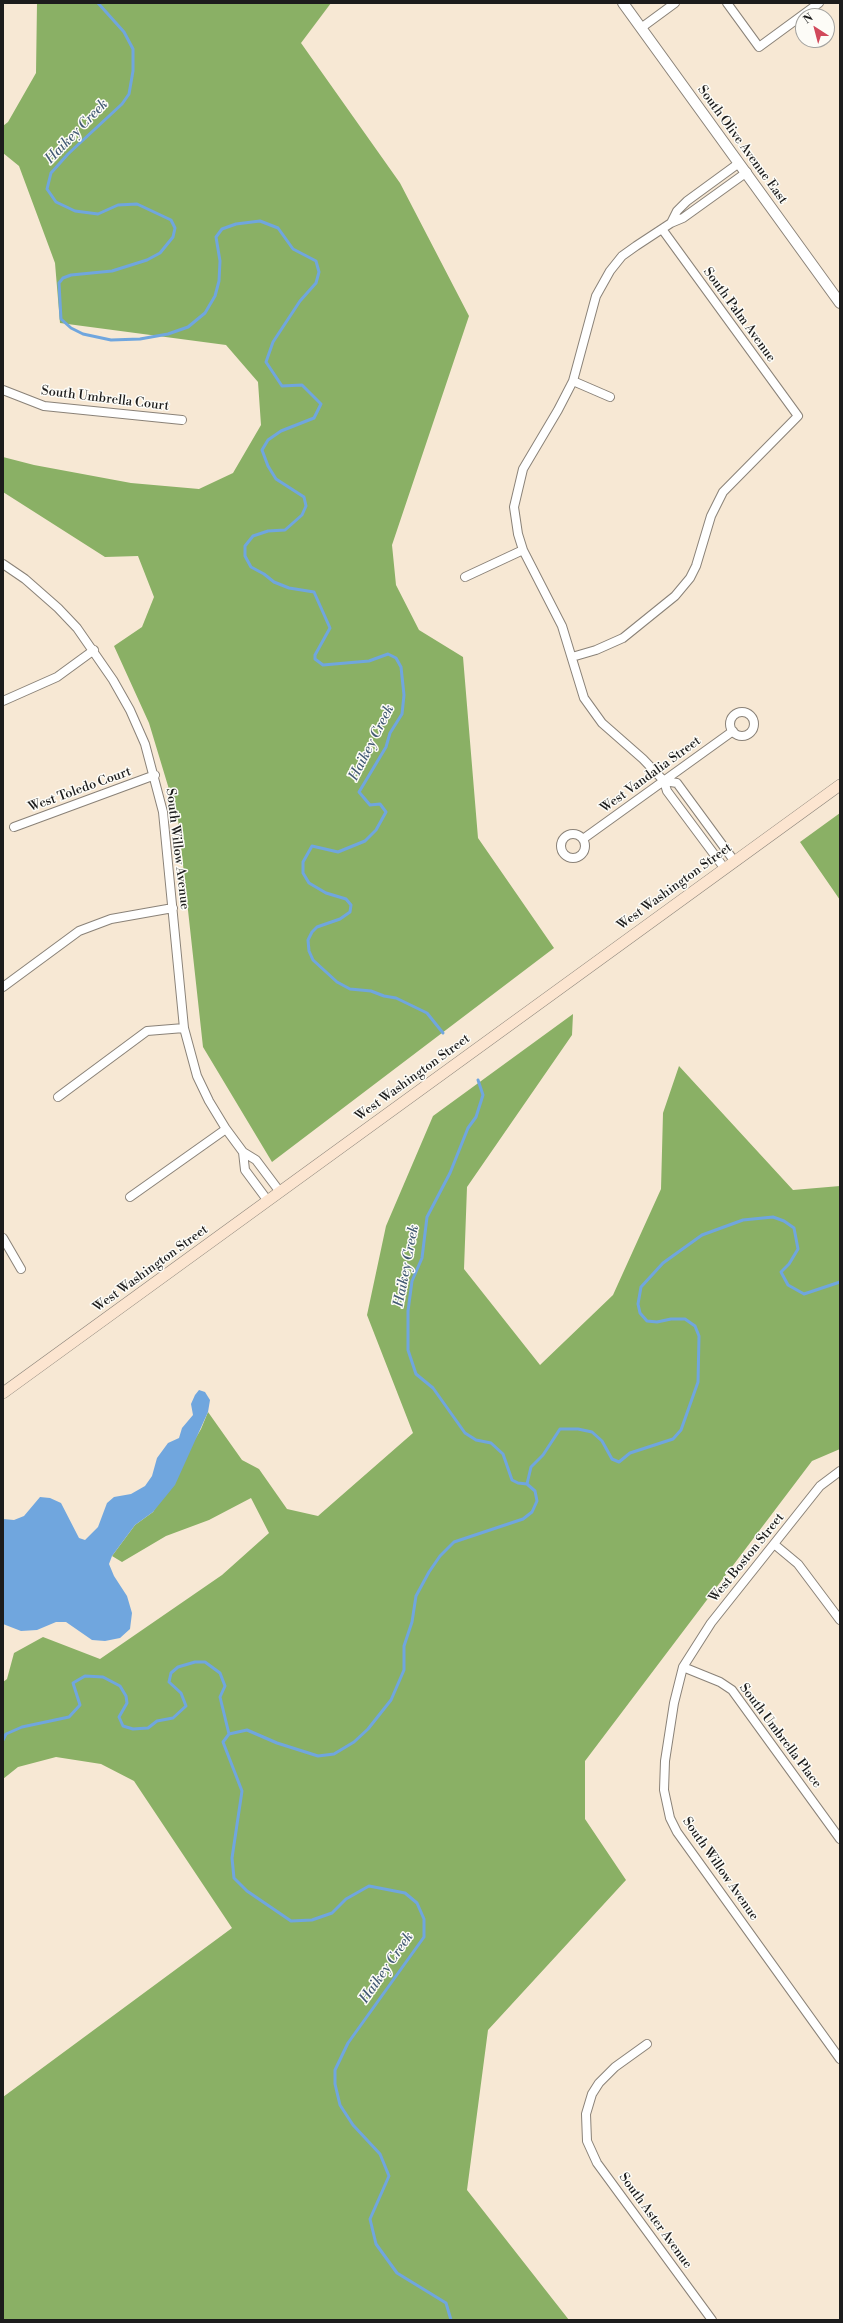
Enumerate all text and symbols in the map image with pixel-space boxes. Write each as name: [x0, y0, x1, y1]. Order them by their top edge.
north arrow: [795, 8, 835, 48]
text: N: [801, 11, 816, 27]
street label: South Olive Avenue East: [694, 83, 790, 207]
water label: Haikey Creek: [42, 96, 112, 168]
street label: South Palm Avenue: [700, 265, 778, 365]
street label: South Umbrella Court: [40, 383, 170, 415]
water label: Haikey Creek: [346, 702, 398, 784]
street label: West Vandalia Street: [598, 733, 704, 817]
street label: West Toledo Court: [27, 764, 133, 816]
street label: South Willow Avenue: [162, 787, 192, 911]
street label: West Washington Street: [615, 840, 735, 934]
street label: West Washington Street: [353, 1031, 473, 1125]
street label: West Washington Street: [91, 1222, 211, 1316]
water label: Haikey Creek: [391, 1224, 423, 1308]
street label: West Boston Street: [706, 1510, 788, 1606]
street label: South Umbrella Place: [736, 1681, 824, 1791]
street label: South Willow Avenue: [679, 1814, 761, 1924]
water label: Haikey Creek: [356, 1929, 418, 2007]
street label: South Aster Avenue: [615, 2170, 695, 2272]

